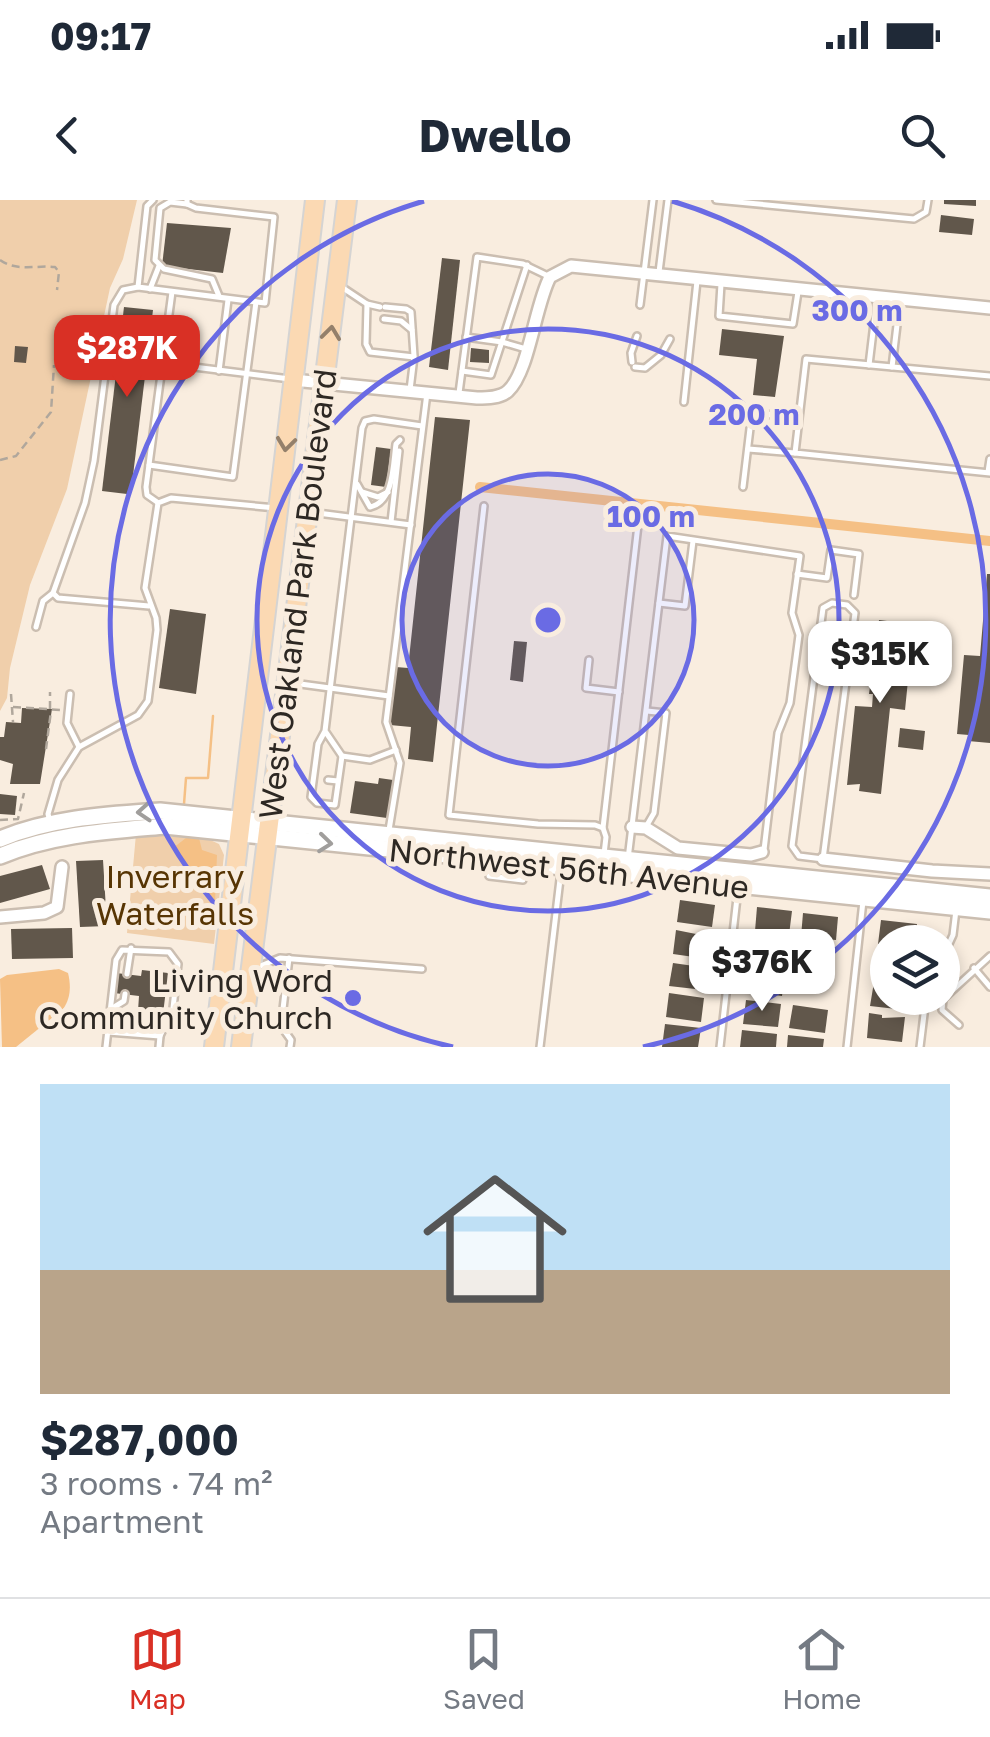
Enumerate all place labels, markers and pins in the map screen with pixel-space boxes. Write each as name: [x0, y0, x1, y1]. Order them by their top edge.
pin: $287K: [57, 315, 197, 400]
centre of rings: [530, 602, 566, 638]
pin: $315K: [810, 621, 950, 706]
pin: $376K: [692, 929, 832, 1014]
place label: Living Word Community Church: [38, 961, 333, 1036]
marker: Living Word Community Church: [342, 987, 364, 1009]

